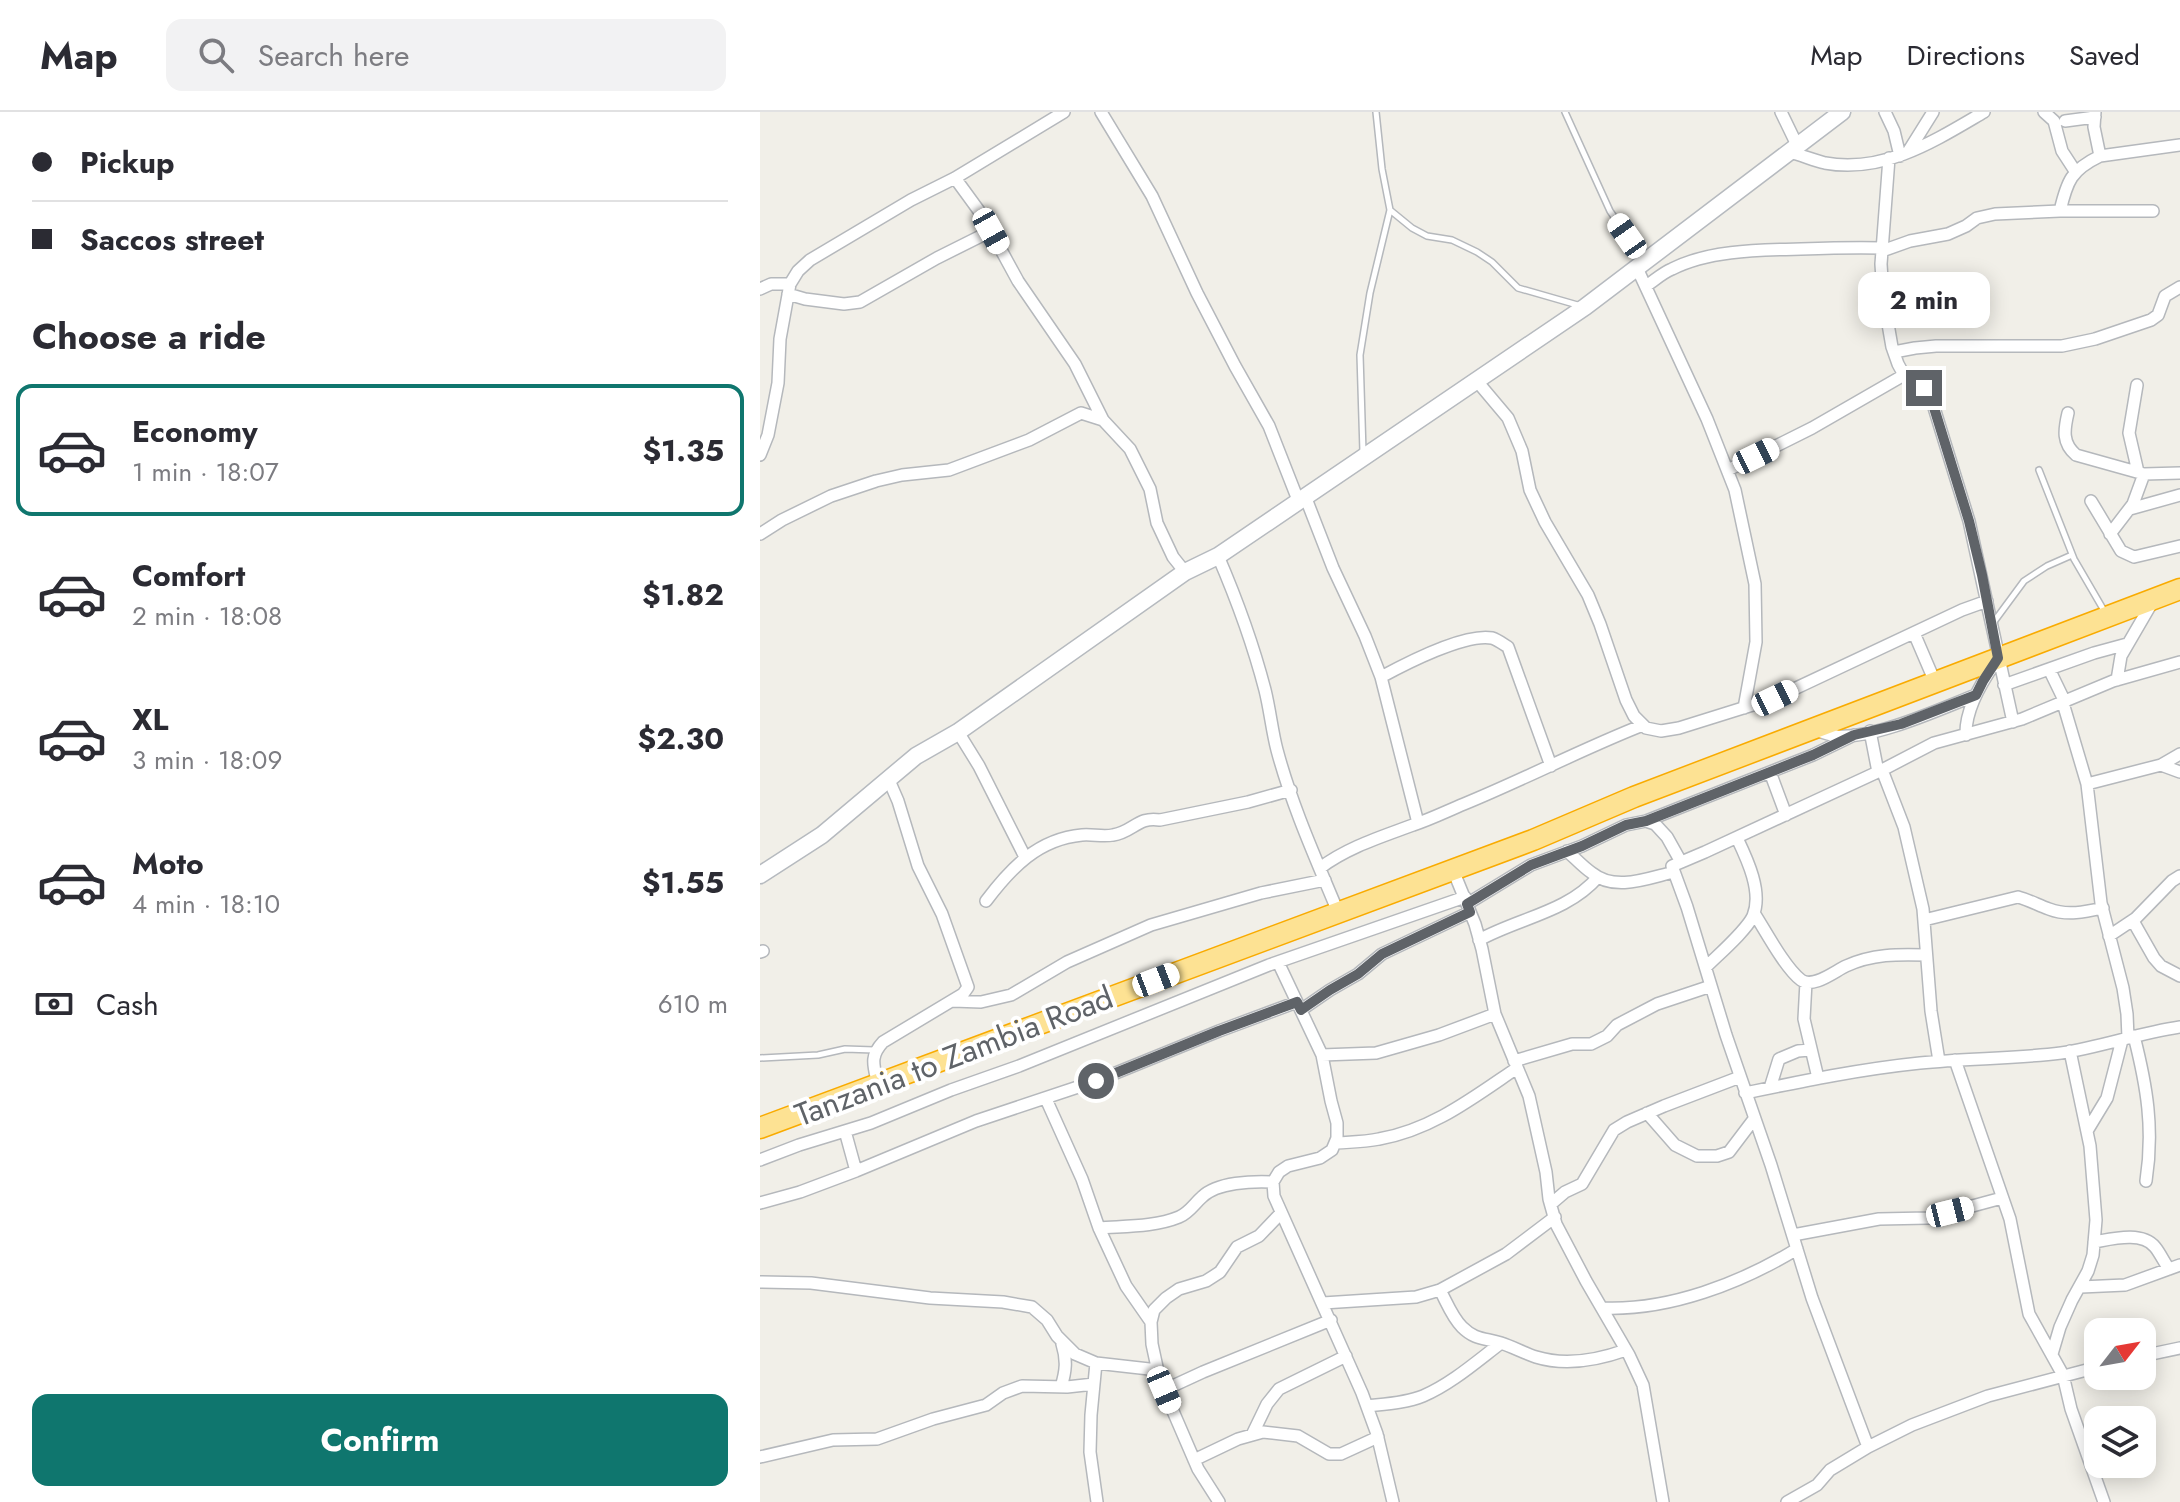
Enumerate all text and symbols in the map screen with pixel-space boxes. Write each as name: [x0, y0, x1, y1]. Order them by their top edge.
search box: [166, 19, 726, 91]
text: Map: [40, 28, 118, 83]
icon: search: [194, 33, 238, 77]
text: Search here: [258, 34, 410, 77]
text: Map: [1810, 35, 1862, 76]
text: Directions: [1906, 35, 2025, 76]
text: Saved: [2069, 35, 2140, 76]
text: Pickup: [80, 141, 175, 184]
car: [969, 204, 1013, 258]
car: [1603, 209, 1651, 263]
text: Saccos street: [80, 218, 264, 261]
callout: 2 min: [1858, 272, 1990, 328]
text: 2 min: [1890, 281, 1958, 319]
text: Choose a ride: [32, 310, 266, 362]
route end: [1906, 370, 1942, 406]
text: Economy: [132, 410, 258, 453]
icon: car: [36, 414, 108, 486]
text: $1.35: [642, 429, 724, 472]
car: [1729, 435, 1783, 477]
text: 1 min · 18:07: [132, 453, 279, 491]
text: Comfort: [132, 554, 245, 597]
icon: car: [36, 558, 108, 630]
text: $1.82: [642, 573, 724, 616]
text: 2 min · 18:08: [132, 597, 282, 635]
car: [1748, 677, 1802, 719]
text: XL: [132, 698, 168, 741]
icon: car: [36, 702, 108, 774]
text: $2.30: [638, 717, 724, 760]
text: 3 min · 18:09: [132, 741, 282, 779]
text: Moto: [132, 842, 204, 885]
icon: car: [36, 846, 108, 918]
text: $1.55: [642, 861, 724, 904]
text: 4 min · 18:10: [132, 885, 280, 923]
car: [1129, 960, 1183, 1000]
street label: Tanzania to Zambia Road: [788, 974, 1120, 1138]
icon: cash: [32, 982, 76, 1026]
text: Cash: [96, 983, 159, 1026]
text: 610 m: [658, 985, 728, 1023]
route start: [1078, 1063, 1114, 1099]
car: [1924, 1195, 1976, 1229]
north arrow: [2084, 1318, 2156, 1390]
map controls: [2084, 1318, 2156, 1478]
car: [1144, 1363, 1184, 1417]
button: Confirm: [32, 1394, 728, 1486]
button: layers: [2084, 1406, 2156, 1478]

